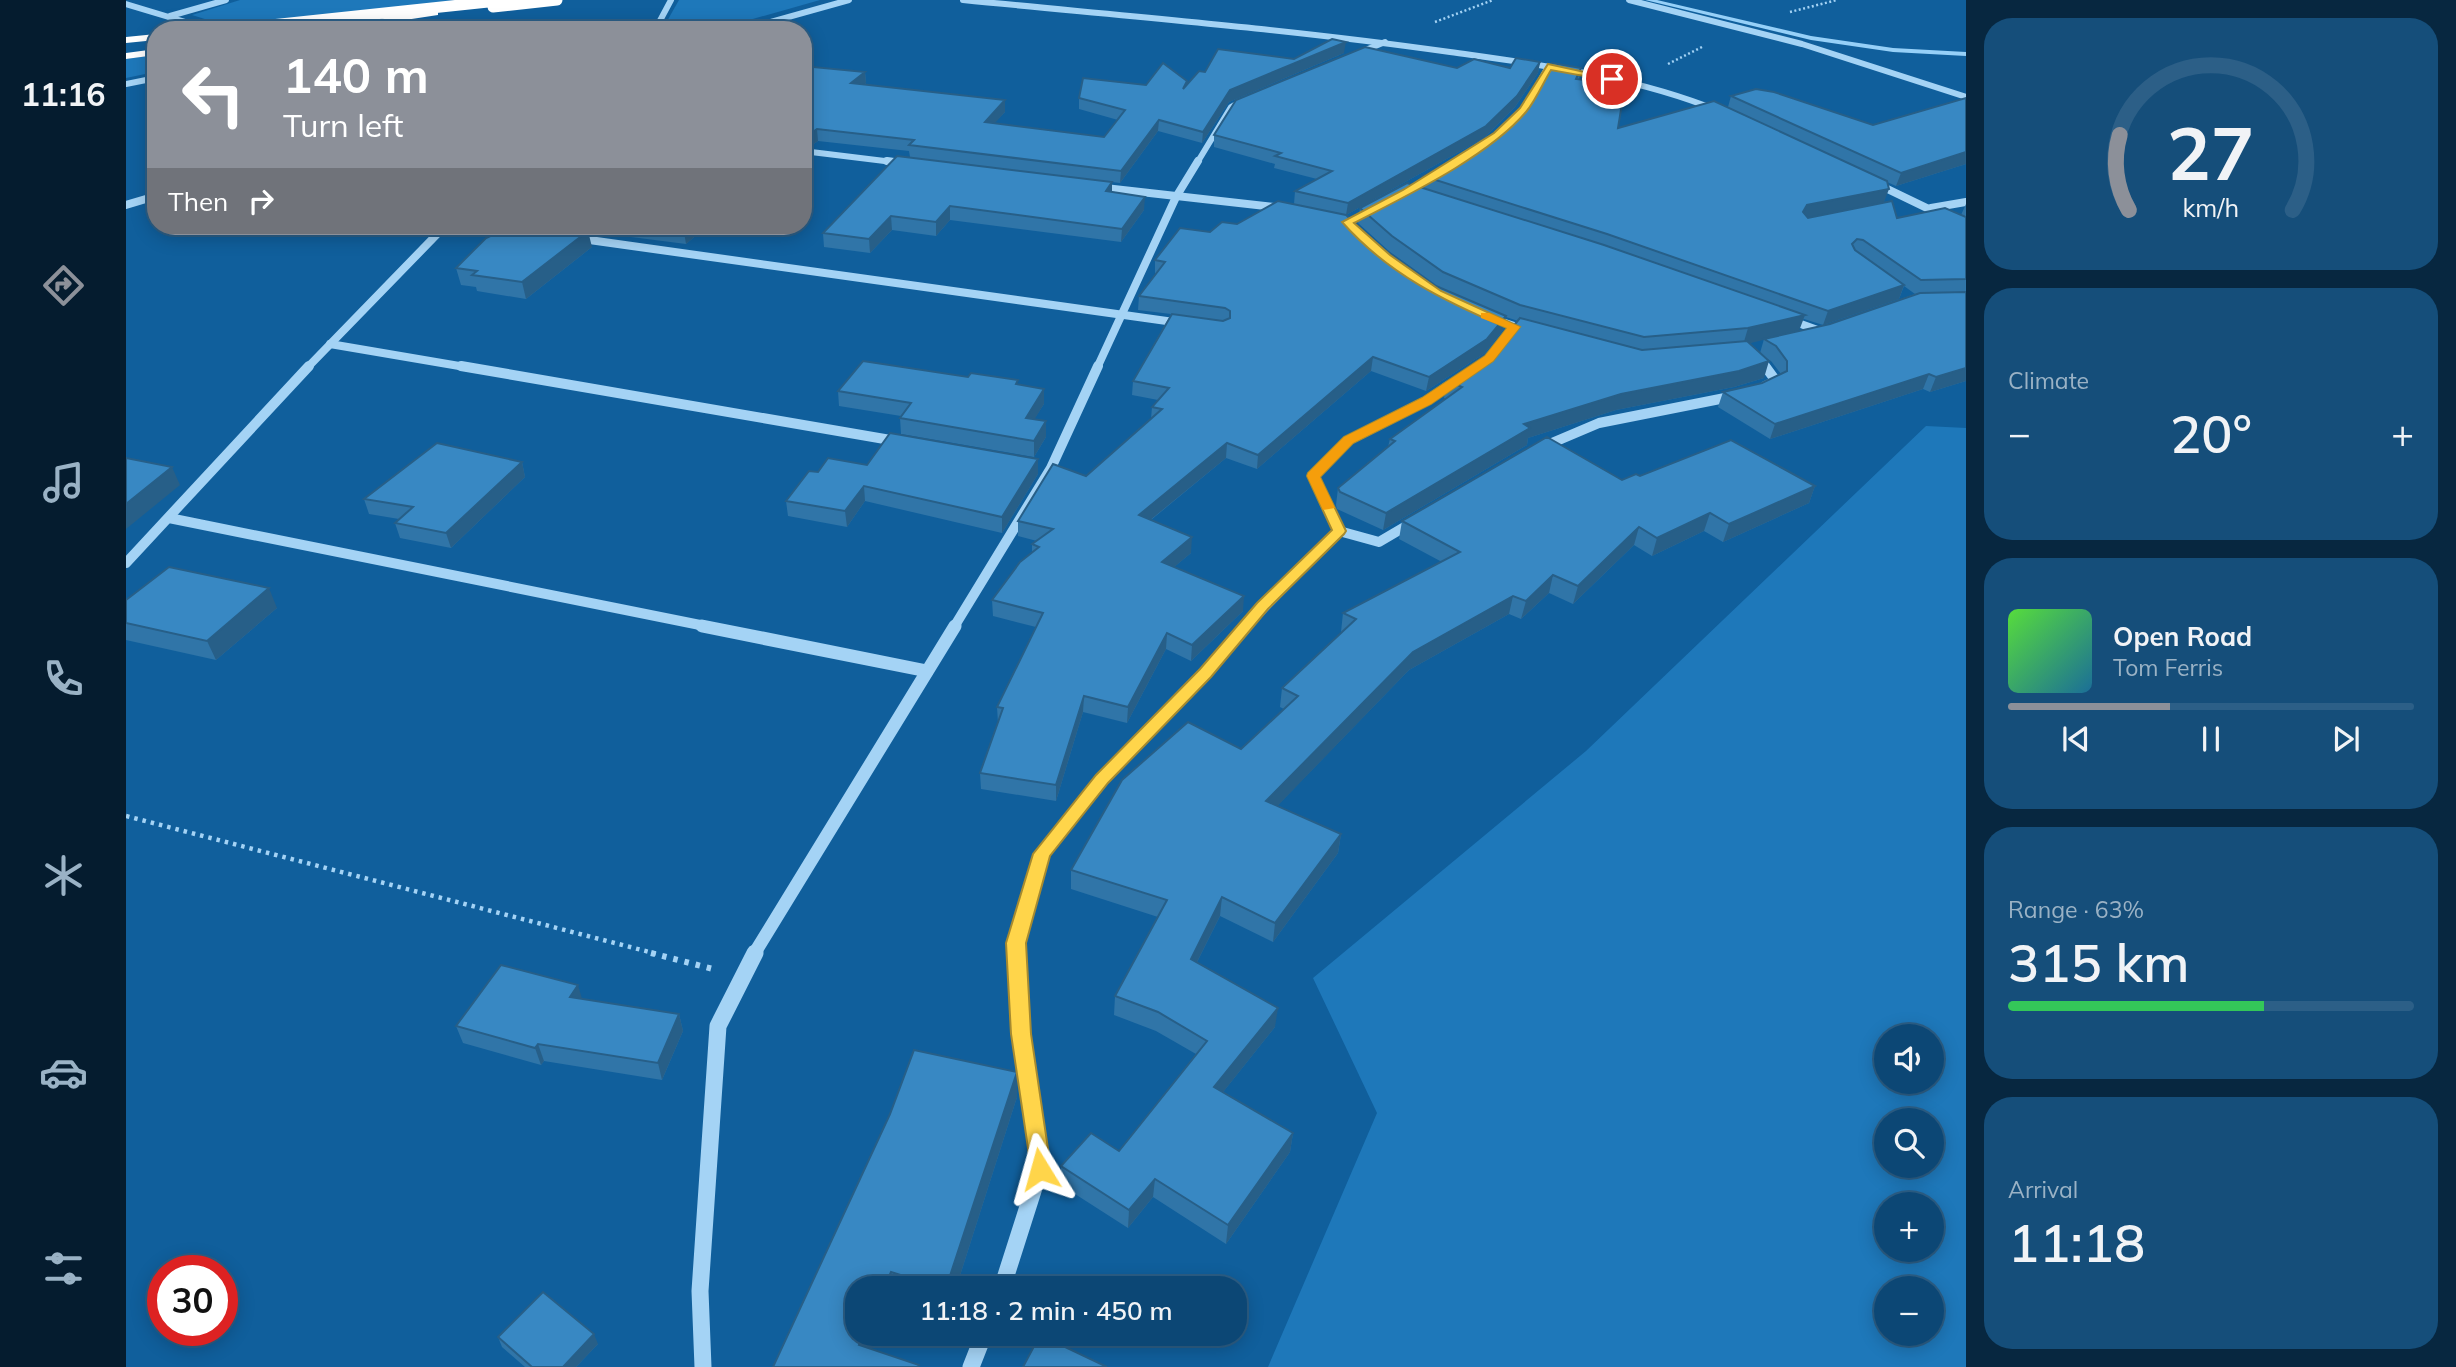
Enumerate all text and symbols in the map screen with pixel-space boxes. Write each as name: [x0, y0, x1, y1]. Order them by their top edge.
text: 140 m: [283, 44, 429, 105]
icon: left: [168, 49, 259, 140]
pin: [1582, 49, 1642, 109]
icon: arrive: [1593, 60, 1631, 98]
text: 11:16: [21, 74, 105, 114]
text: Turn left: [283, 105, 403, 145]
text: 27: [2167, 107, 2255, 198]
icon: right: [242, 182, 280, 220]
text: Then: [168, 185, 228, 218]
text: km/h: [2183, 192, 2239, 223]
icon: directions: [39, 261, 88, 310]
text: Climate: [2008, 366, 2089, 395]
text: 20°: [2170, 401, 2252, 466]
text: −: [2008, 409, 2031, 457]
text: +: [2391, 409, 2414, 457]
icon: music: [39, 458, 88, 507]
text: Open Road: [2113, 620, 2252, 653]
text: Tom Ferris: [2113, 653, 2223, 682]
icon: phone: [39, 654, 88, 703]
icon: previous: [2057, 720, 2095, 758]
icon: pause: [2192, 720, 2230, 758]
icon: next: [2327, 720, 2365, 758]
icon: climate: [39, 851, 88, 900]
text: Range · 63%: [2008, 895, 2144, 924]
text: 315 km: [2008, 930, 2189, 995]
map controls: [1874, 1024, 1944, 1346]
button: sound: [1874, 1024, 1944, 1094]
icon: car: [39, 1048, 88, 1097]
button: search: [1874, 1108, 1944, 1178]
position arrow: [1003, 1132, 1077, 1206]
text: Arrival: [2008, 1175, 2078, 1204]
button: +: [1874, 1192, 1944, 1262]
text: 11:18: [2008, 1210, 2145, 1275]
icon: filters: [39, 1244, 88, 1293]
speed limit sign: 30: [147, 1255, 238, 1346]
button: −: [1874, 1276, 1944, 1346]
text: 11:18 · 2 min · 450 m: [919, 1294, 1173, 1327]

